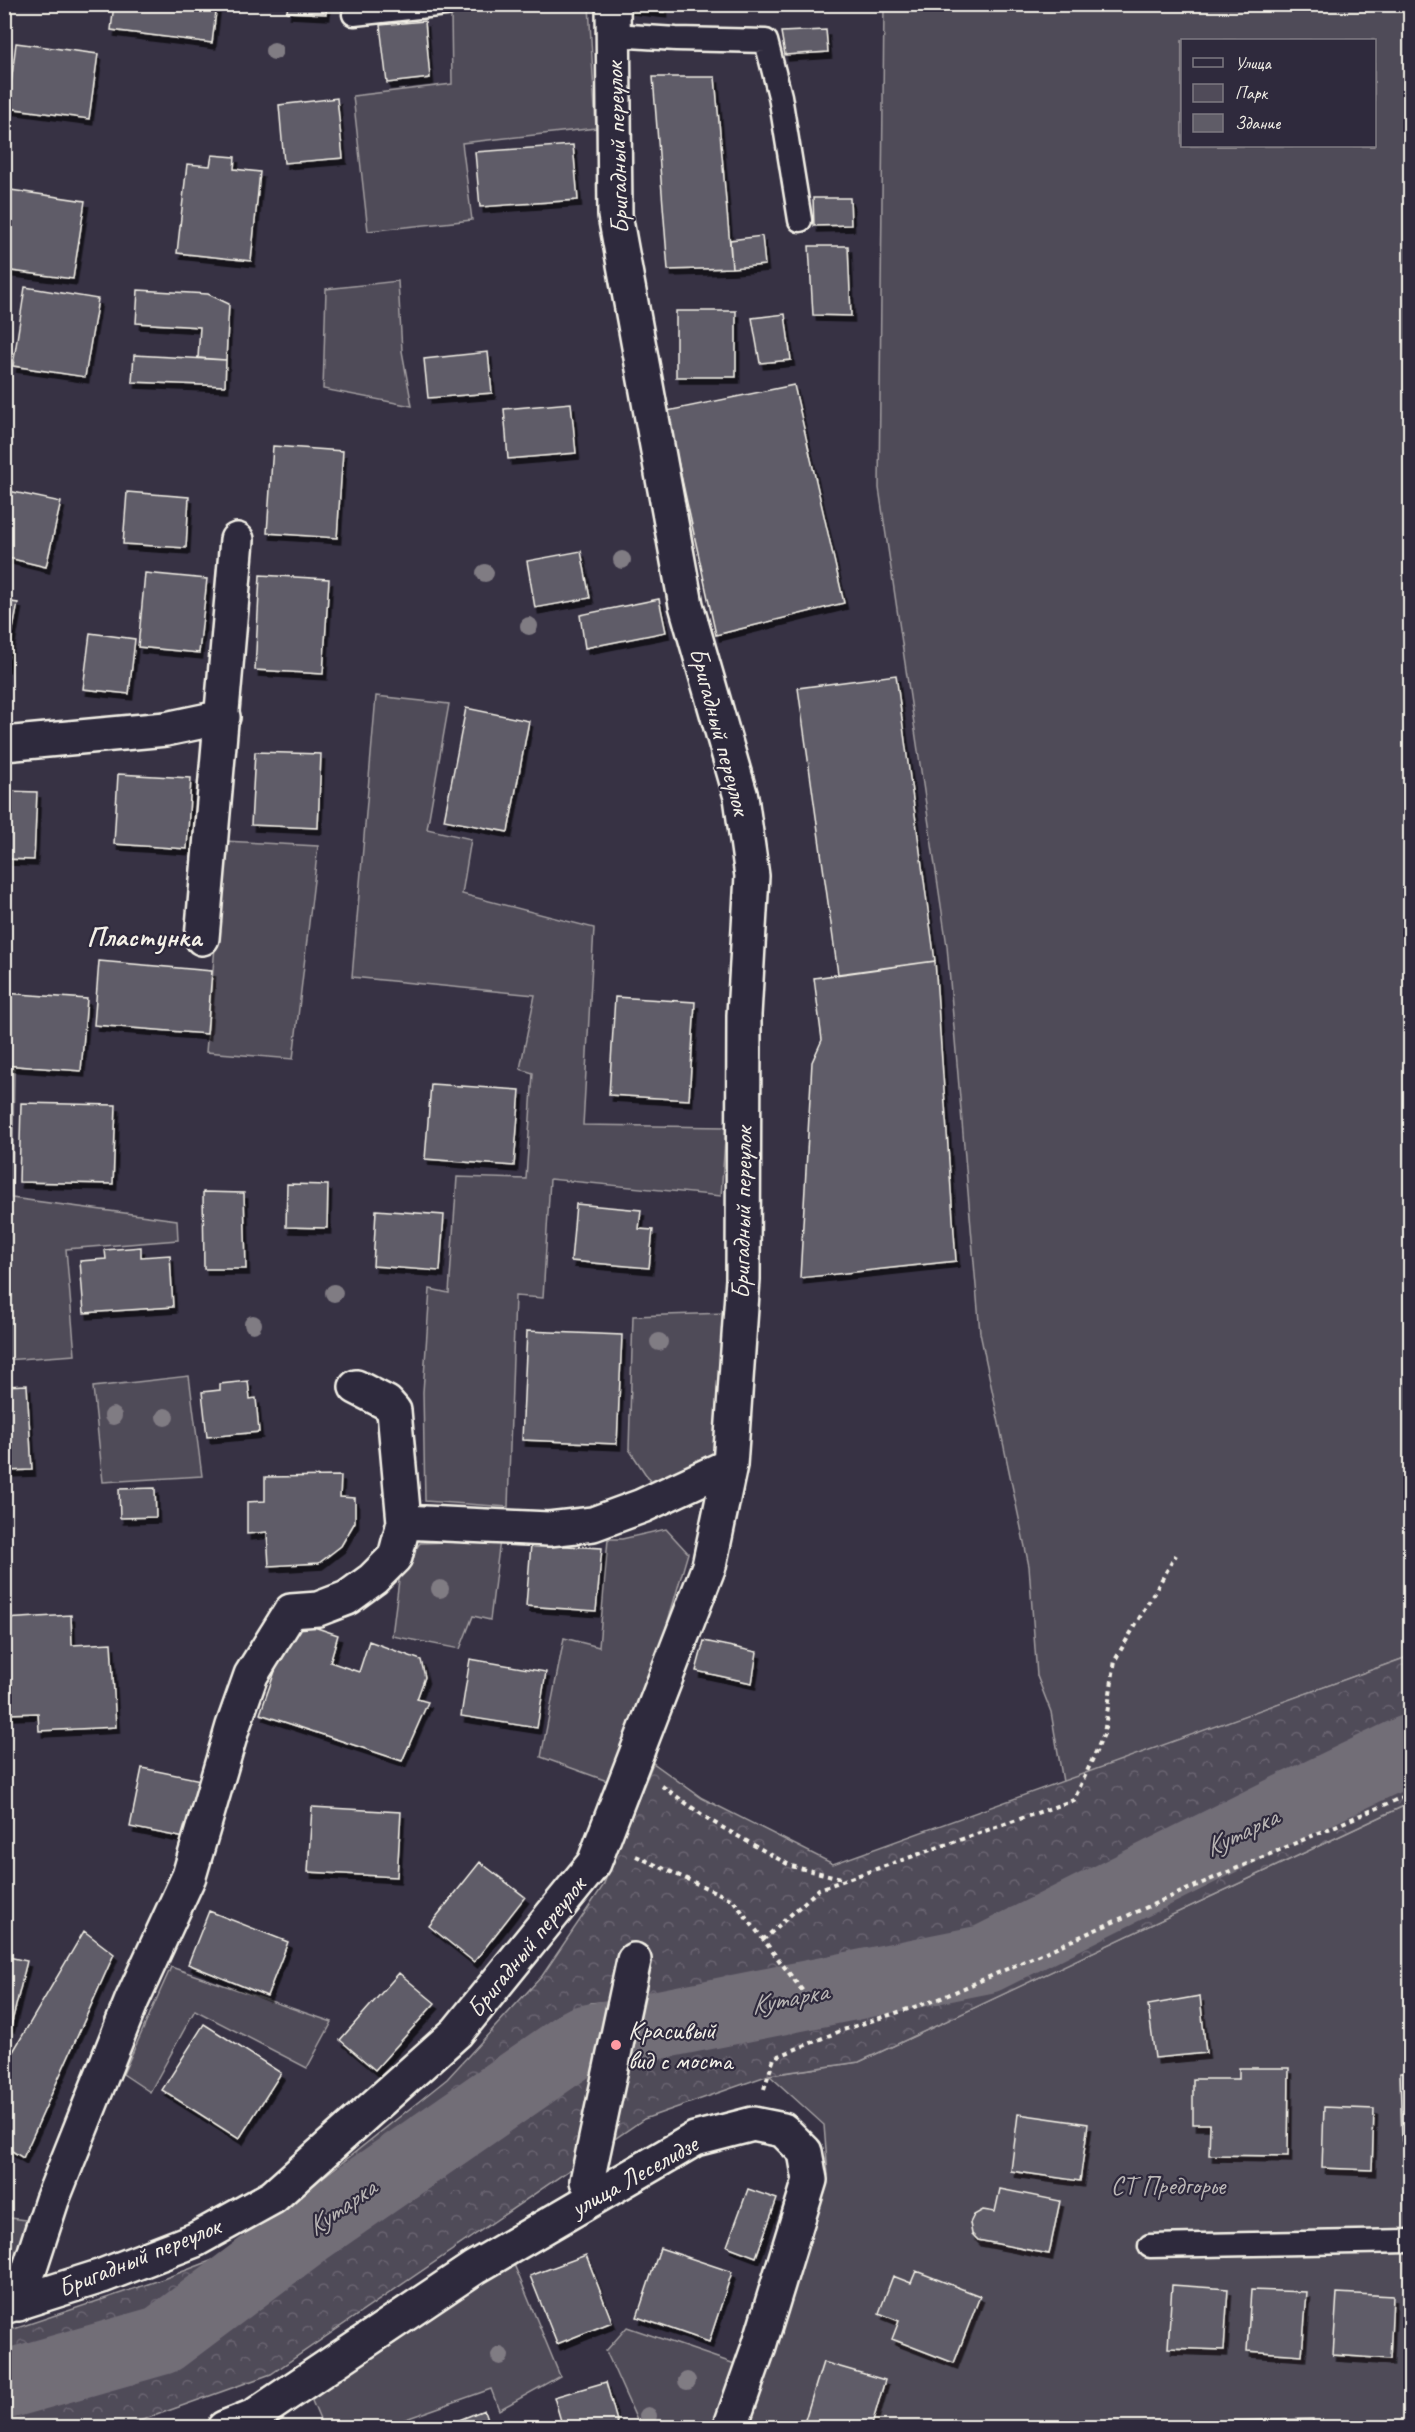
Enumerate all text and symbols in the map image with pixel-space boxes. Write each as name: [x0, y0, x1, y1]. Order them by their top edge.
legend: [1181, 39, 1376, 147]
text: Улица: [1235, 52, 1272, 74]
street label: Бригадный переулок: [597, 59, 636, 235]
text: Парк: [1235, 82, 1269, 104]
text: Здание: [1235, 112, 1281, 134]
street label: Бригадный переулок: [682, 644, 759, 821]
district label: Пластунка: [87, 919, 204, 955]
street label: Бригадный переулок: [724, 1124, 760, 1299]
water label: Кутарка: [1199, 1798, 1286, 1864]
street label: Бригадный переулок: [459, 1868, 595, 2024]
water label: Кутарка: [748, 1973, 833, 2022]
place label: Красивый вид с моста: [628, 2014, 734, 2077]
marker: Красивый вид с моста: [609, 2038, 623, 2052]
street label: улица Леселидзе: [563, 2126, 706, 2225]
water label: Кутарка: [299, 2169, 385, 2243]
park label: СТ Предгорье: [1111, 2169, 1227, 2202]
street label: Бригадный переулок: [53, 2209, 227, 2305]

